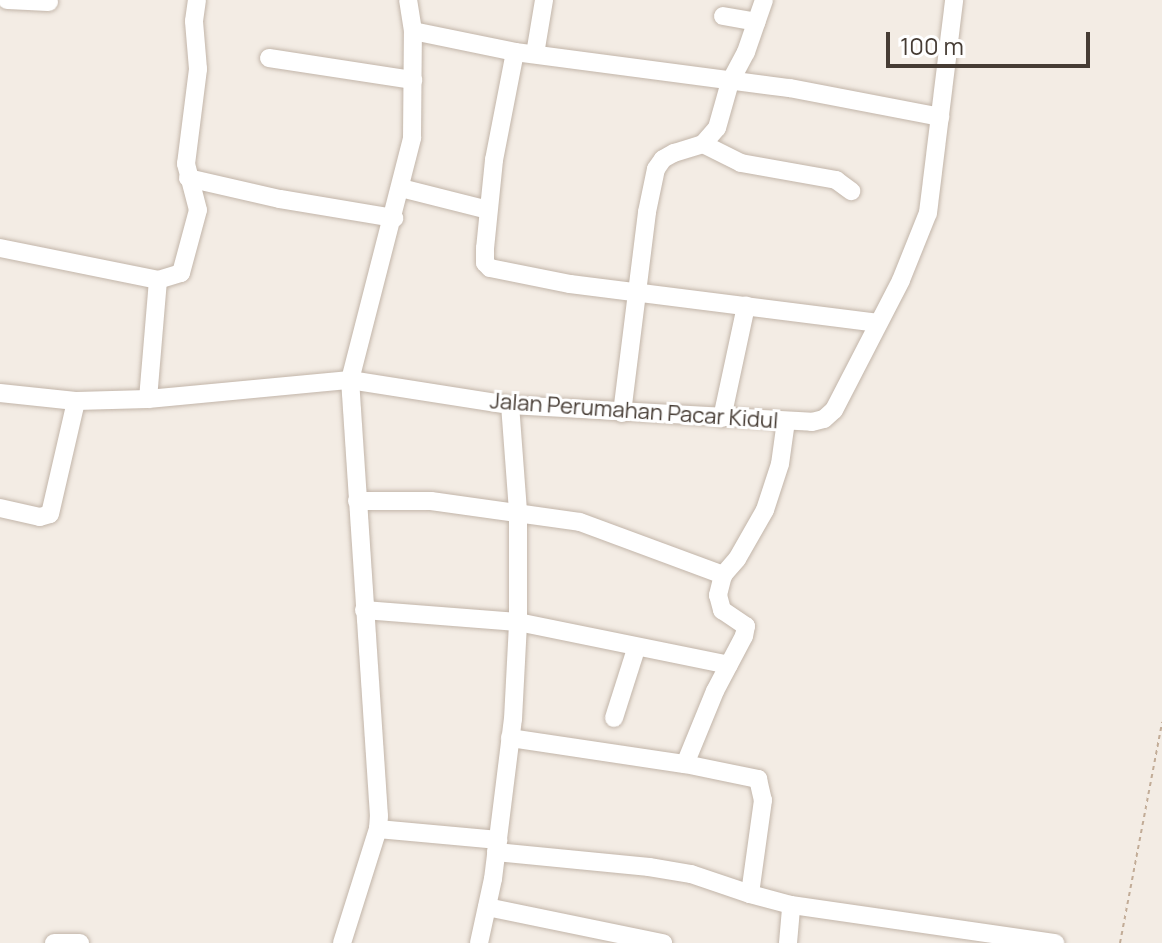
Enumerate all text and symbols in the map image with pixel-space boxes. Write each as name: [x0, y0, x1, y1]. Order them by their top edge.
scale bar: [890, 16, 1094, 66]
text: 100 m: [900, 29, 964, 62]
street label: Jalan Perumahan Pacar Kidul: [489, 388, 779, 434]

